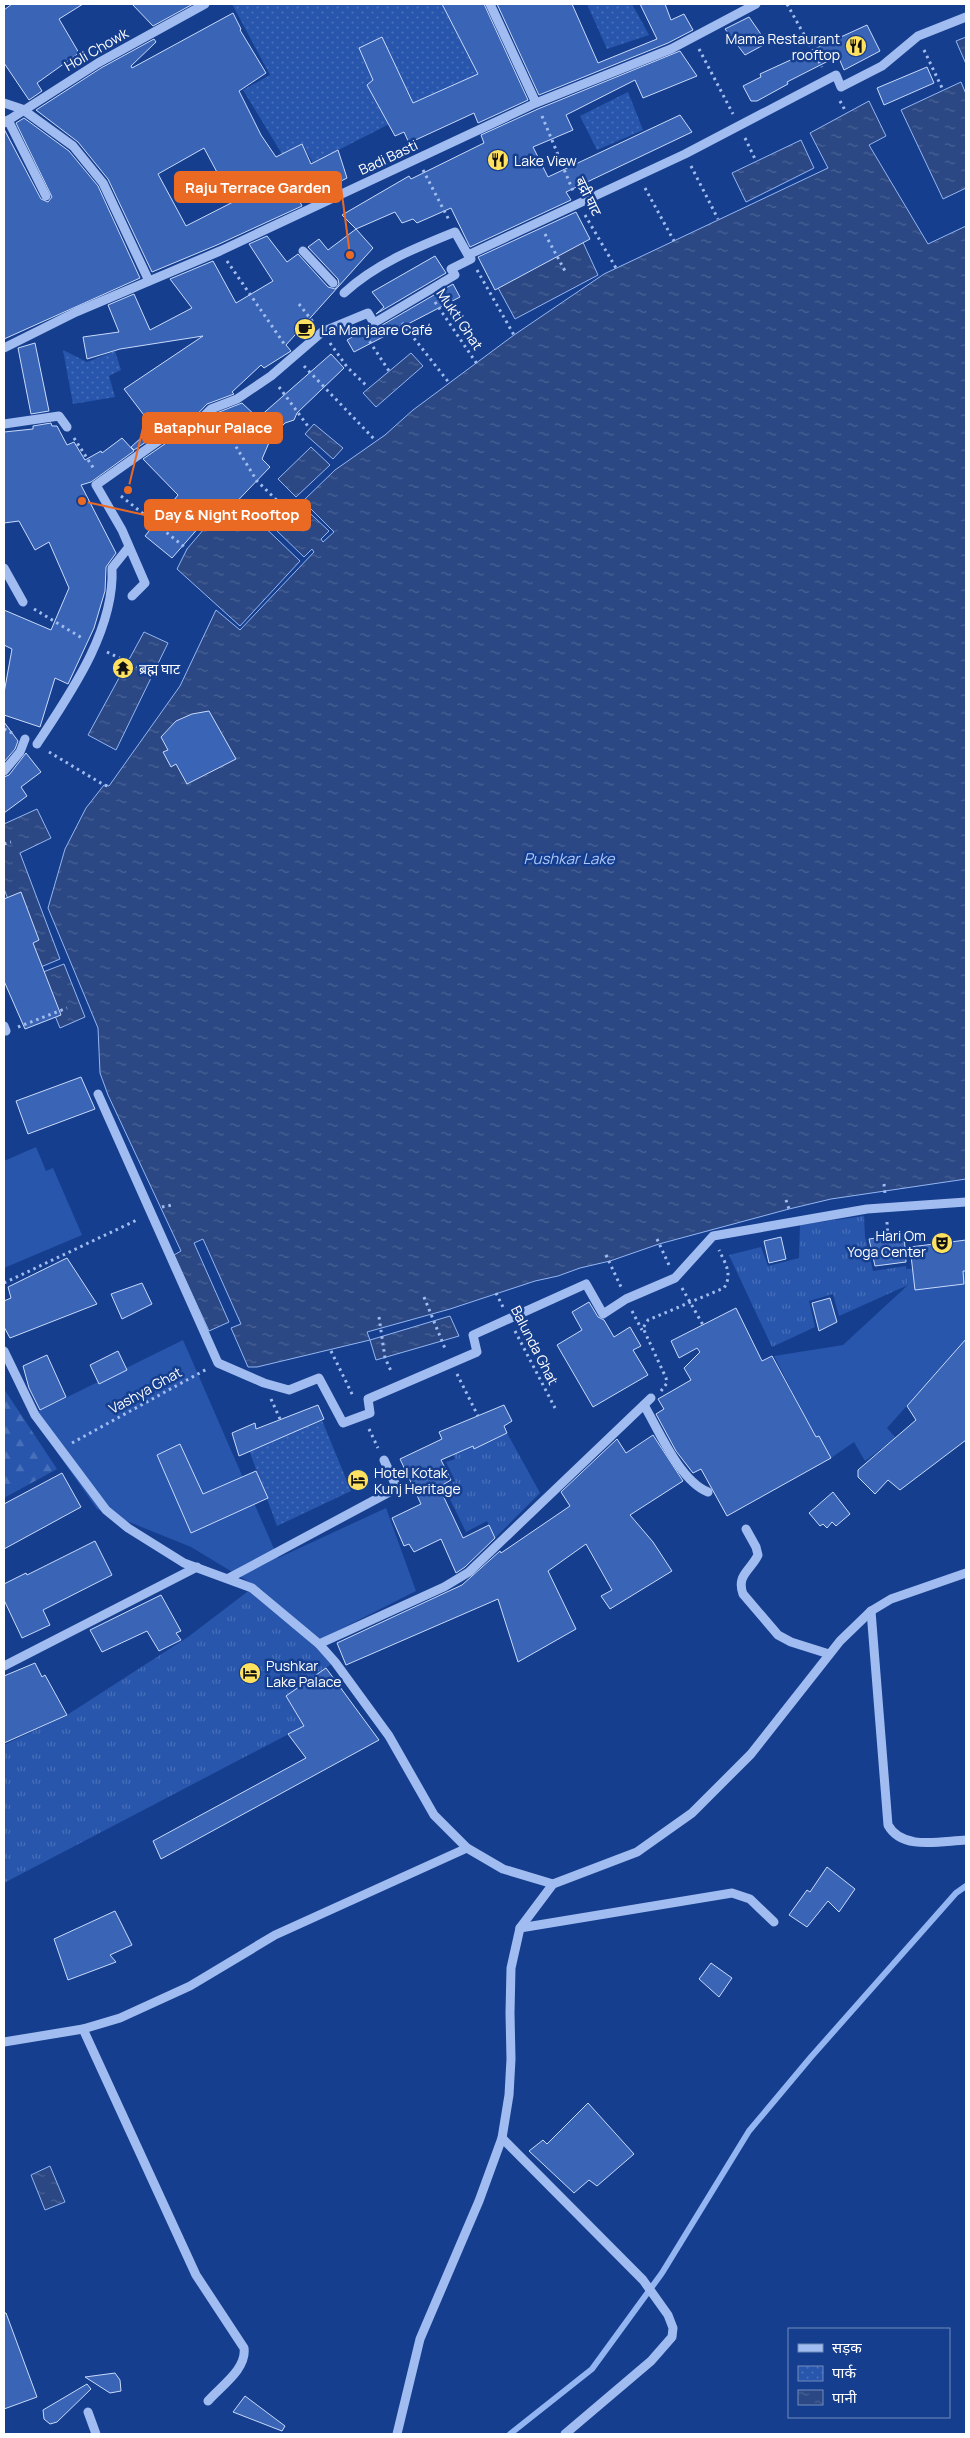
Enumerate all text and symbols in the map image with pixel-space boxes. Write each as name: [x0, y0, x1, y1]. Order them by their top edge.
street label: Holi Chowk: [60, 22, 133, 75]
place label: Mama Restaurant rooftop: [725, 29, 840, 64]
restaurant icon: Mama Restaurant rooftop: [844, 34, 868, 58]
street label: Badi Basti: [355, 135, 421, 179]
restaurant icon: Lake View: [486, 148, 510, 172]
place label: Lake View: [514, 151, 577, 170]
callout: Raju Terrace Garden: [175, 172, 341, 202]
street label: बद्री घाट: [572, 173, 607, 219]
text: Raju Terrace Garden: [185, 177, 331, 198]
street label: Mukti Ghat: [432, 285, 488, 354]
cafe icon: La Manjaare Café: [293, 317, 317, 341]
place label: La Manjaare Café: [321, 320, 432, 339]
callout: Bataphur Palace: [143, 413, 282, 443]
text: Bataphur Palace: [154, 417, 272, 438]
callout: Day & Night Rooftop: [145, 500, 310, 530]
text: Day & Night Rooftop: [155, 504, 299, 525]
temple icon: ब्रह्म घाट: [111, 656, 135, 680]
place label: ब्रह्म घाट: [139, 659, 181, 678]
water label: Pushkar Lake: [524, 848, 616, 869]
place label: Hari Om Yoga Center: [847, 1226, 926, 1261]
theatre icon: Hari Om Yoga Center: [930, 1231, 954, 1255]
street label: Balunda Ghat: [507, 1302, 563, 1388]
street label: Vashya Ghat: [105, 1362, 185, 1418]
place label: Hotel Kotak Kunj Heritage: [374, 1463, 461, 1498]
hotel icon: Hotel Kotak Kunj Heritage: [346, 1468, 370, 1492]
place label: Pushkar Lake Palace: [266, 1656, 341, 1691]
hotel icon: Pushkar Lake Palace: [238, 1661, 262, 1685]
legend: [788, 2328, 950, 2418]
text: सड़क: [832, 2337, 862, 2358]
text: पार्क: [832, 2362, 856, 2383]
text: पानी: [832, 2387, 858, 2408]

